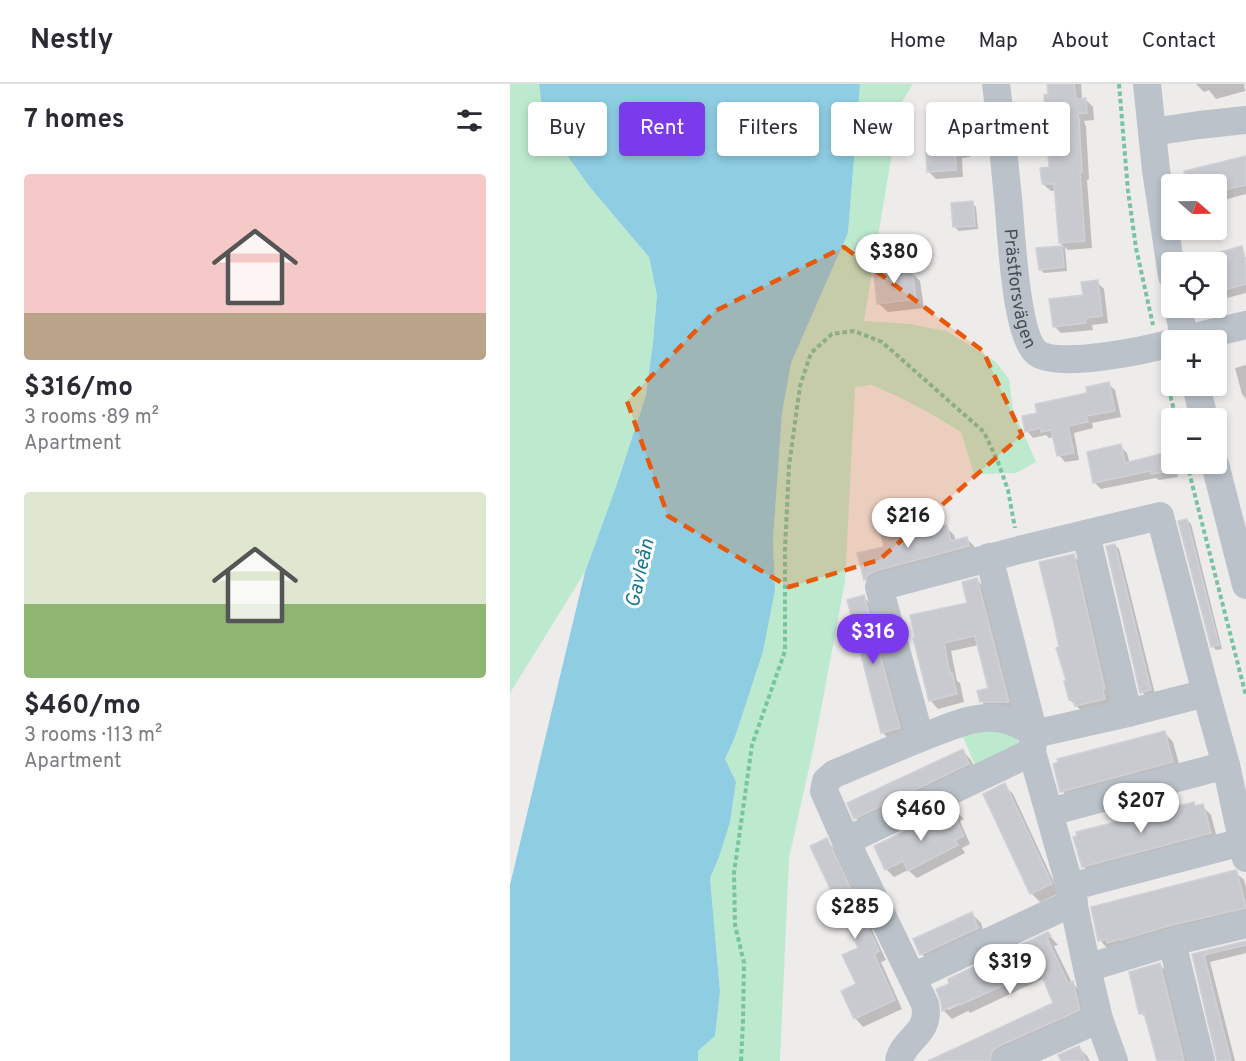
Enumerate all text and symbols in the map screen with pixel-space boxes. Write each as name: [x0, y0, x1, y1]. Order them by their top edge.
text: Nestly: [30, 23, 113, 59]
text: Home: [890, 28, 946, 55]
text: Map: [979, 28, 1018, 55]
text: About: [1051, 28, 1109, 55]
text: Contact: [1142, 28, 1216, 55]
chip: Buy: [528, 102, 607, 156]
chip: Rent: [619, 102, 705, 156]
chip: Filters: [717, 102, 819, 156]
chip: New: [831, 102, 914, 156]
chip: Apartment: [926, 102, 1070, 156]
text: 7 homes: [24, 104, 124, 137]
icon: filters: [453, 104, 486, 137]
north arrow: [1161, 174, 1227, 240]
map controls: [1161, 174, 1227, 474]
icon: home: [201, 213, 309, 321]
street label: Prästforsvägen: [997, 228, 1041, 353]
pin: $380: [858, 234, 930, 285]
text: $380: [869, 240, 919, 266]
button: locate: [1161, 252, 1227, 318]
button: +: [1161, 330, 1227, 396]
text: $316/mo: [24, 372, 133, 405]
text: 3 rooms · 89 m²: [24, 405, 159, 431]
button: −: [1161, 408, 1227, 474]
text: Apartment: [24, 431, 122, 457]
pin: $216: [872, 498, 944, 549]
text: $216: [886, 504, 930, 530]
icon: home: [201, 531, 309, 639]
water label: Gavleån: [620, 537, 661, 610]
pin: $316: [837, 614, 909, 665]
text: $316: [851, 620, 895, 646]
text: $460/mo: [24, 690, 141, 723]
text: 3 rooms · 113 m²: [24, 723, 162, 749]
text: Apartment: [24, 749, 122, 775]
pin: $207: [1105, 783, 1177, 834]
text: $207: [1117, 789, 1165, 815]
pin: $460: [885, 791, 957, 842]
text: $460: [896, 797, 946, 823]
pin: $285: [819, 889, 891, 940]
text: $285: [830, 895, 880, 921]
pin: $319: [974, 944, 1046, 995]
text: $319: [988, 950, 1032, 976]

